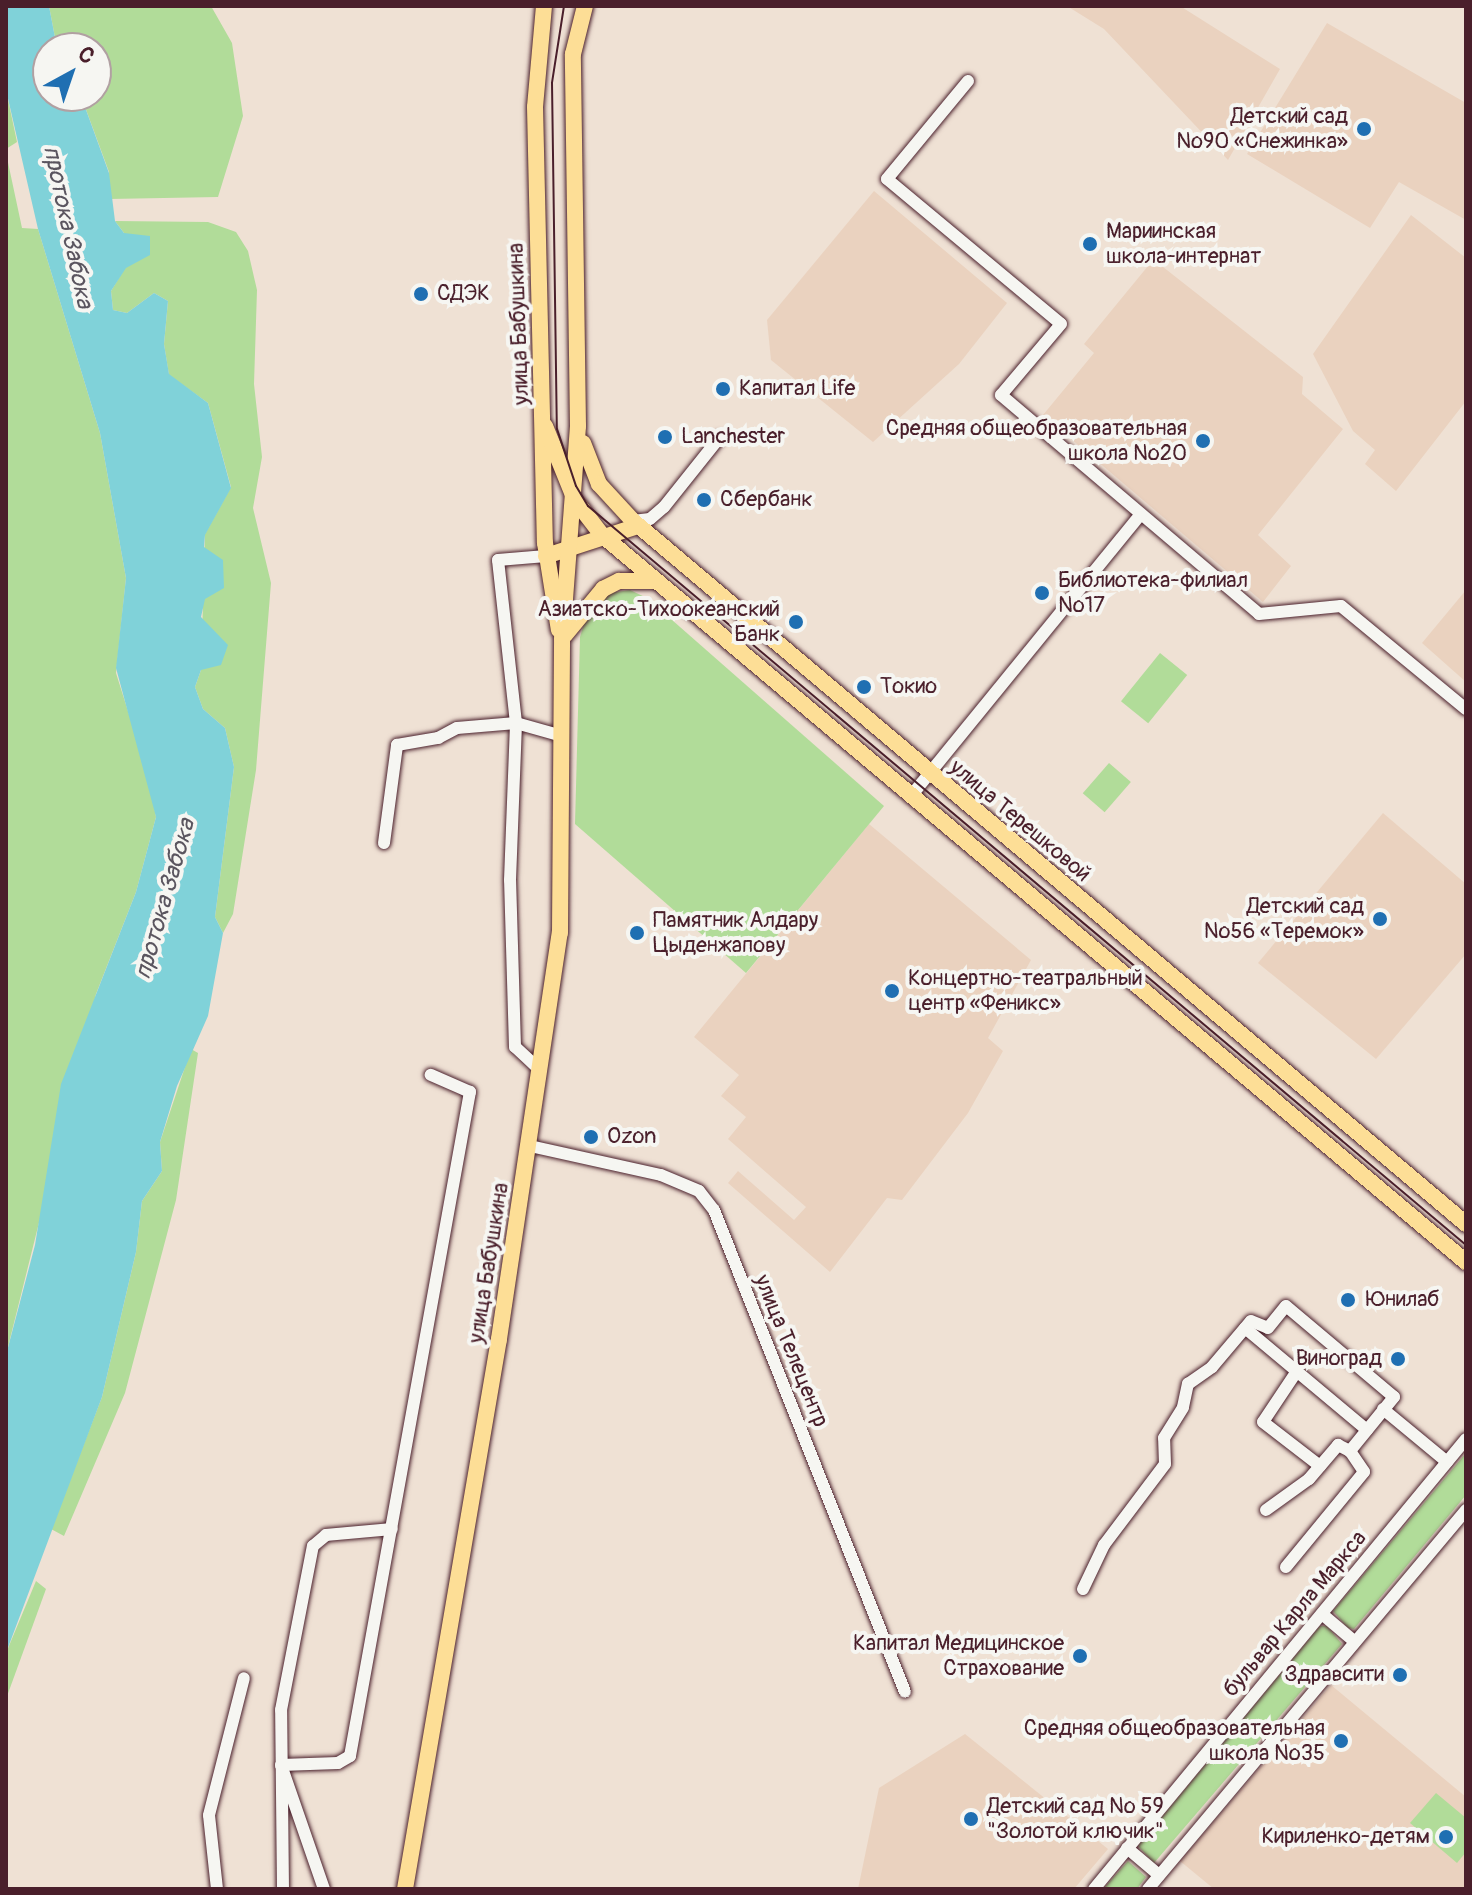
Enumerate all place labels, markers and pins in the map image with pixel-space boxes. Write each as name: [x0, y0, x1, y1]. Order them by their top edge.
place label: Детский сад №90 «Снежинка»: [1176, 103, 1348, 154]
marker: Детский сад №90 «Снежинка»: [1355, 120, 1373, 138]
place label: Мариинская школа-интернат: [1106, 218, 1261, 270]
marker: Мариинская школа-интернат: [1081, 235, 1099, 253]
place label: СДЭК: [437, 281, 490, 307]
marker: СДЭК: [412, 285, 430, 303]
place label: Капитал Life: [739, 376, 855, 402]
marker: Капитал Life: [714, 380, 732, 398]
place label: Средняя общеобразовательная школа №20: [886, 415, 1187, 466]
place label: Lanchester: [681, 424, 785, 450]
marker: Lanchester: [656, 428, 674, 446]
marker: Средняя общеобразовательная школа №20: [1194, 432, 1212, 450]
place label: Сбербанк: [720, 487, 813, 513]
marker: Сбербанк: [695, 491, 713, 509]
place label: Библиотека-филиал №17: [1058, 567, 1248, 618]
marker: Библиотека-филиал №17: [1033, 584, 1051, 602]
place label: Азиатско-Тихоокеанский Банк: [537, 596, 780, 648]
marker: Азиатско-Тихоокеанский Банк: [787, 613, 805, 631]
place label: Токио: [880, 674, 937, 700]
marker: Токио: [855, 678, 873, 696]
place label: Детский сад №56 «Теремок»: [1204, 893, 1364, 944]
place label: Памятник Алдару Цыденжапову: [653, 907, 818, 958]
marker: Детский сад №56 «Теремок»: [1371, 910, 1389, 928]
marker: Памятник Алдару Цыденжапову: [628, 924, 646, 942]
place label: Концертно-театральный центр «Феникс»: [908, 965, 1143, 1016]
marker: Концертно-театральный центр «Феникс»: [883, 982, 901, 1000]
place label: Ozon: [607, 1124, 656, 1150]
marker: Ozon: [582, 1128, 600, 1146]
place label: Юнилаб: [1366, 1287, 1439, 1313]
marker: Юнилаб: [1337, 1289, 1359, 1311]
place label: Виноград: [1296, 1346, 1382, 1372]
marker: Виноград: [1389, 1350, 1407, 1368]
place label: Капитал Медицинское Страхование: [853, 1630, 1064, 1682]
marker: Капитал Медицинское Страхование: [1071, 1647, 1089, 1665]
place label: Здравсити: [1284, 1662, 1384, 1688]
marker: Здравсити: [1391, 1666, 1409, 1684]
place label: Средняя общеобразовательная школа №35: [1024, 1715, 1325, 1766]
marker: Средняя общеобразовательная школа №35: [1332, 1732, 1350, 1750]
place label: Детский сад № 59 "Золотой ключик": [987, 1793, 1164, 1844]
marker: Детский сад № 59 "Золотой ключик": [962, 1810, 980, 1828]
place label: Кириленко-детям: [1262, 1824, 1430, 1850]
marker: Кириленко-детям: [1437, 1828, 1455, 1846]

